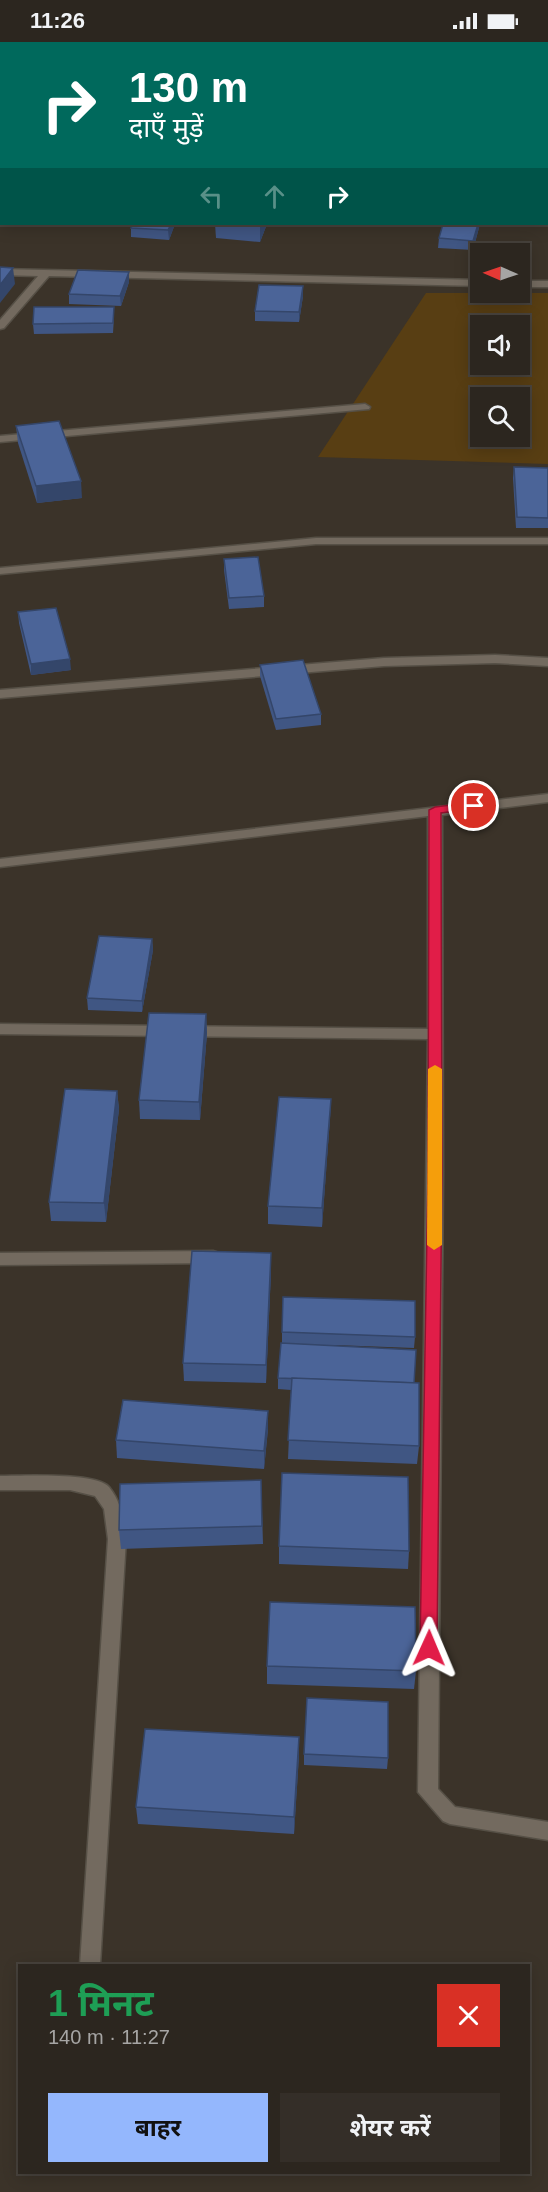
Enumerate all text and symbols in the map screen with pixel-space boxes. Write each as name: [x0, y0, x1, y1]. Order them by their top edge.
text: 11:26: [30, 8, 85, 33]
text: 130 m: [129, 64, 248, 111]
icon: right: [30, 66, 108, 144]
text: दाएँ मुड़ें: [129, 113, 203, 143]
icon: left: [195, 180, 228, 213]
icon: ahead: [258, 180, 291, 213]
icon: right: [321, 180, 354, 213]
north arrow: [470, 243, 530, 303]
map controls: [470, 243, 530, 447]
button: sound: [470, 315, 530, 375]
button: search: [470, 387, 530, 447]
pin: [448, 780, 499, 831]
icon: arrive: [457, 789, 490, 822]
position arrow: [397, 1616, 461, 1680]
text: 1 मिनट: [48, 1983, 154, 2024]
button: close: [437, 1984, 500, 2047]
text: 140 m · 11:27: [48, 2026, 170, 2048]
button: बाहर: [48, 2093, 268, 2162]
button: शेयर करें: [280, 2093, 500, 2162]

